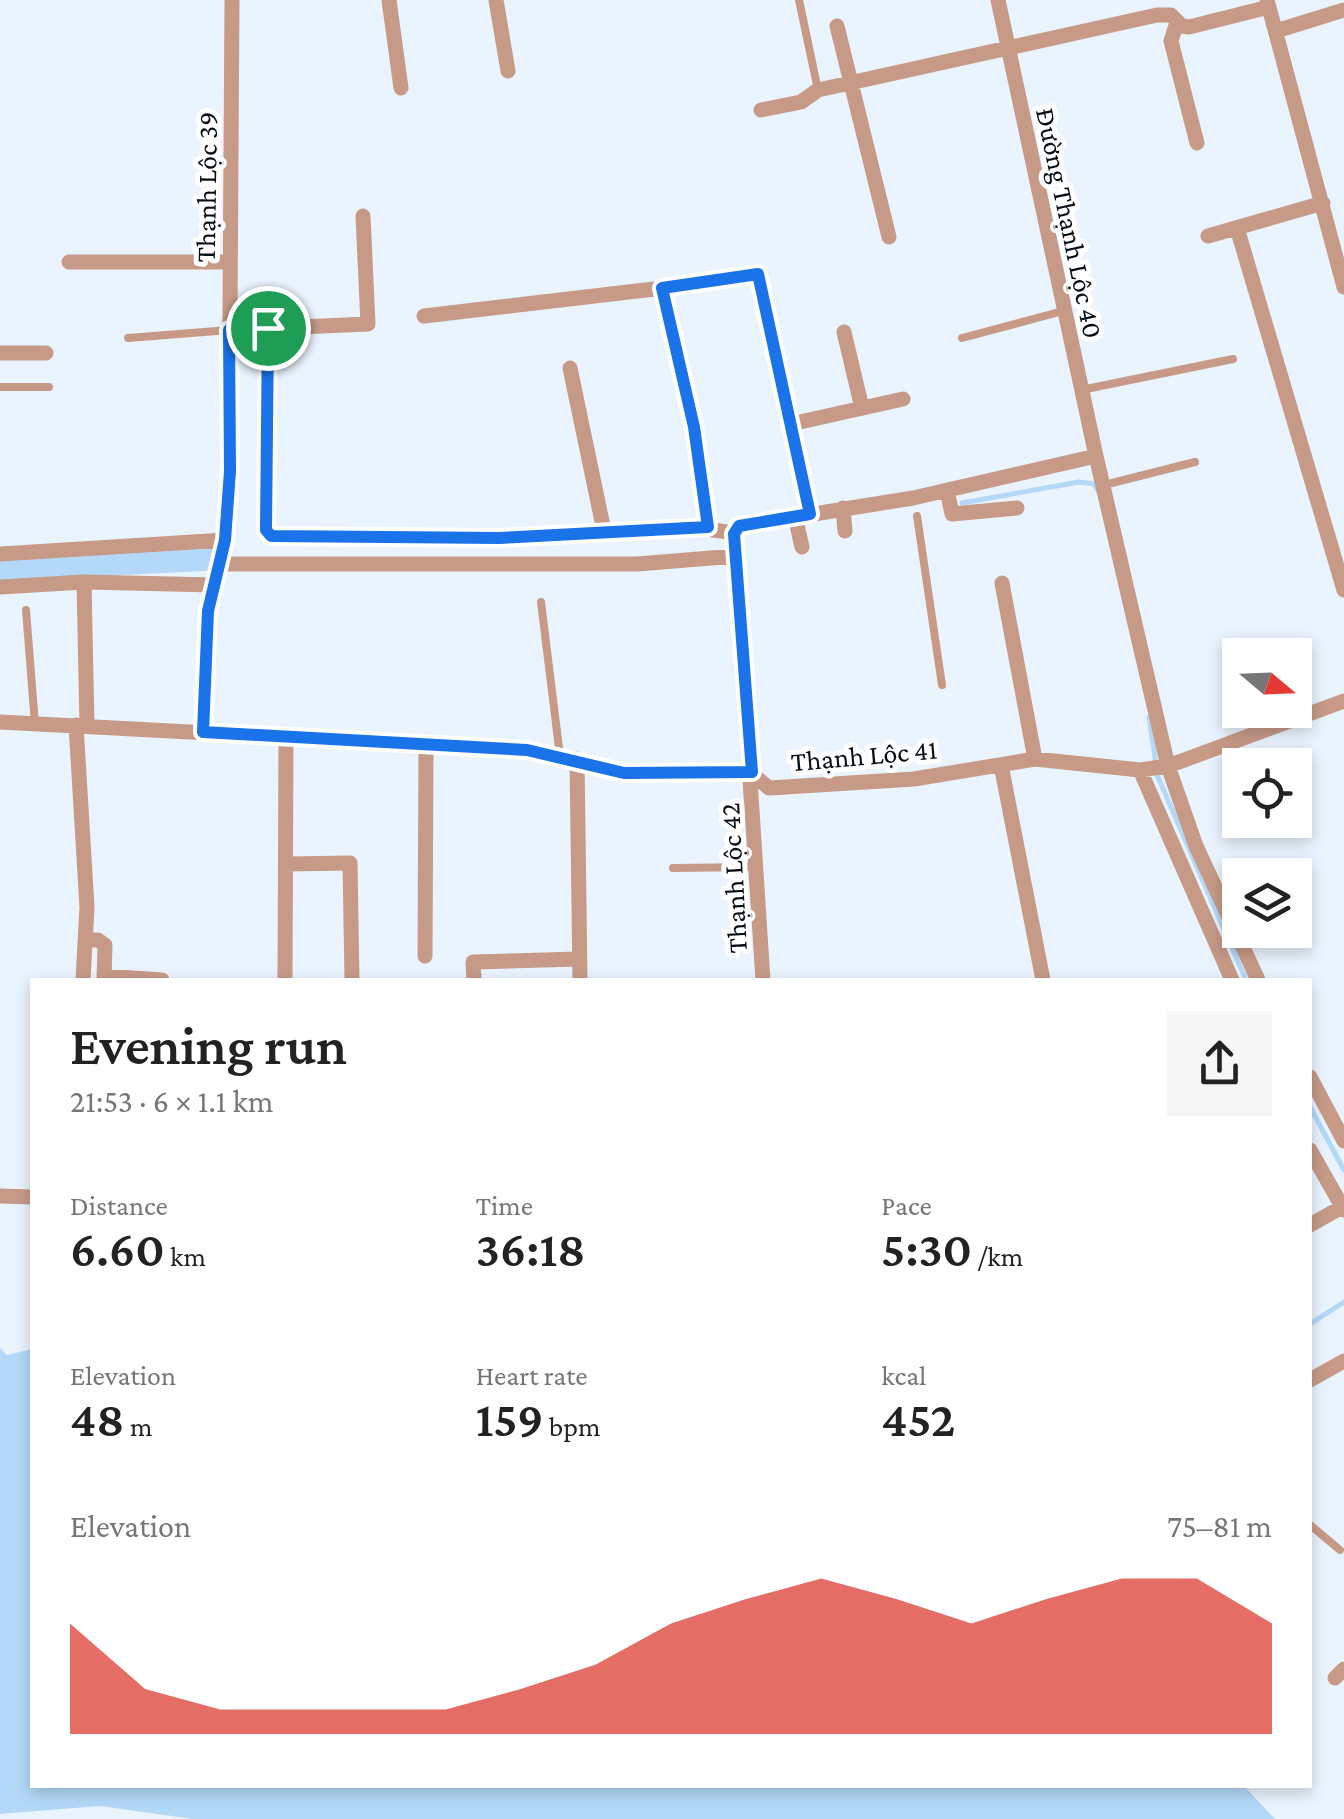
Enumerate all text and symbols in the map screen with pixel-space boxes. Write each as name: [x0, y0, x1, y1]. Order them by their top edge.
street label: Đường Thạnh Lộc 40: [1030, 105, 1109, 341]
street label: Thạnh Lộc 39: [190, 111, 223, 263]
pin: [226, 286, 311, 371]
icon: arrive: [241, 301, 296, 356]
north arrow: [1222, 638, 1312, 728]
map controls: [1222, 638, 1312, 948]
street label: Thạnh Lộc 41: [790, 734, 939, 777]
button: locate: [1222, 748, 1312, 838]
street label: Thạnh Lộc 42: [714, 802, 753, 954]
button: layers: [1222, 858, 1312, 948]
button: share: [1167, 1011, 1272, 1116]
text: Evening run: [70, 1015, 347, 1076]
text: 21:53 · 6 × 1.1 km: [70, 1083, 273, 1119]
text: Distance: [70, 1190, 168, 1221]
text: Time: [476, 1190, 533, 1221]
text: Pace: [881, 1190, 932, 1221]
text: 6.60: [70, 1221, 165, 1277]
text: 36:18: [476, 1221, 586, 1277]
text: 5:30: [881, 1221, 972, 1277]
text: km: [165, 1241, 206, 1272]
text: /km: [972, 1241, 1023, 1272]
text: Elevation: [70, 1360, 176, 1391]
text: Heart rate: [476, 1360, 588, 1391]
text: kcal: [881, 1360, 926, 1391]
text: 48: [70, 1391, 125, 1447]
text: 159: [476, 1391, 544, 1447]
text: 452: [881, 1391, 955, 1447]
text: m: [125, 1411, 152, 1442]
text: bpm: [544, 1411, 600, 1442]
text: Elevation: [70, 1508, 191, 1544]
text: 75–81 m: [1167, 1508, 1272, 1544]

